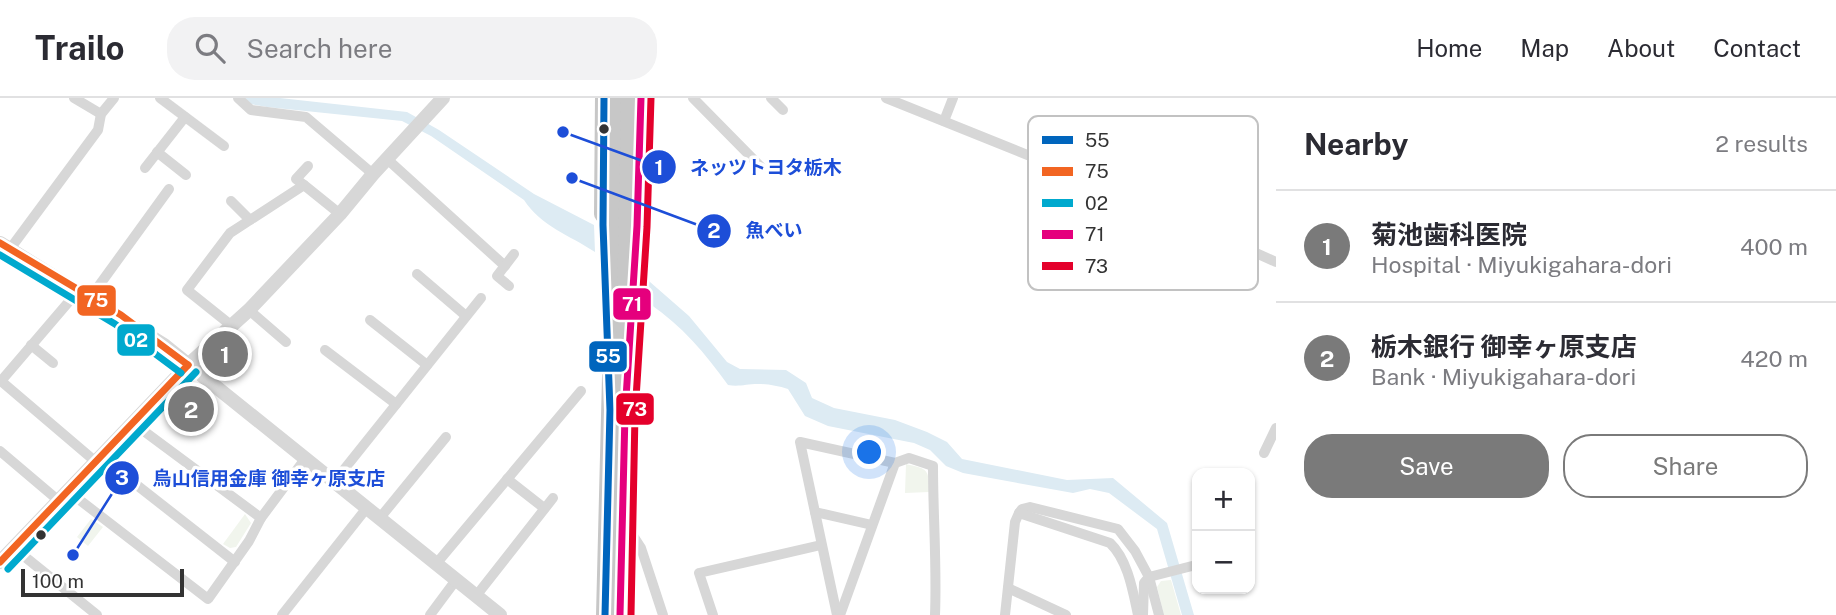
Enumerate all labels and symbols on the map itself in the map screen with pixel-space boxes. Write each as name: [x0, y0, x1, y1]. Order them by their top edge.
legend: [1028, 116, 1258, 290]
unlabelled marker: [597, 122, 611, 136]
text: 55: [1085, 129, 1109, 151]
callout: ネッツトヨタ栃木: [641, 147, 856, 187]
text: 1: [655, 155, 664, 180]
text: ネッツトヨタ栃木: [690, 156, 842, 178]
text: 75: [1085, 160, 1109, 182]
text: 02: [1085, 192, 1108, 214]
callout: 魚べい: [697, 211, 817, 251]
text: 2: [707, 218, 721, 243]
text: 魚べい: [745, 219, 803, 241]
text: 71: [1085, 223, 1105, 245]
text: 73: [1085, 255, 1108, 277]
line badge: 75: [76, 284, 117, 317]
line badge: 71: [612, 287, 652, 321]
text: 75: [84, 289, 108, 311]
text: 71: [622, 293, 642, 315]
line badge: 02: [116, 323, 156, 357]
pin: 1: [202, 328, 248, 380]
text: 02: [124, 329, 148, 351]
line badge: 55: [588, 340, 628, 373]
text: 55: [595, 345, 621, 367]
pin: 2: [168, 383, 214, 435]
line badge: 73: [615, 392, 655, 426]
text: 73: [623, 398, 647, 420]
your location: [852, 435, 886, 469]
callout: 烏山信用金庫 御幸ヶ原支店: [104, 458, 400, 498]
text: 3: [115, 465, 129, 490]
text: 烏山信用金庫 御幸ヶ原支店: [153, 467, 385, 489]
unlabelled marker: [34, 528, 48, 542]
scale bar: [21, 566, 184, 598]

